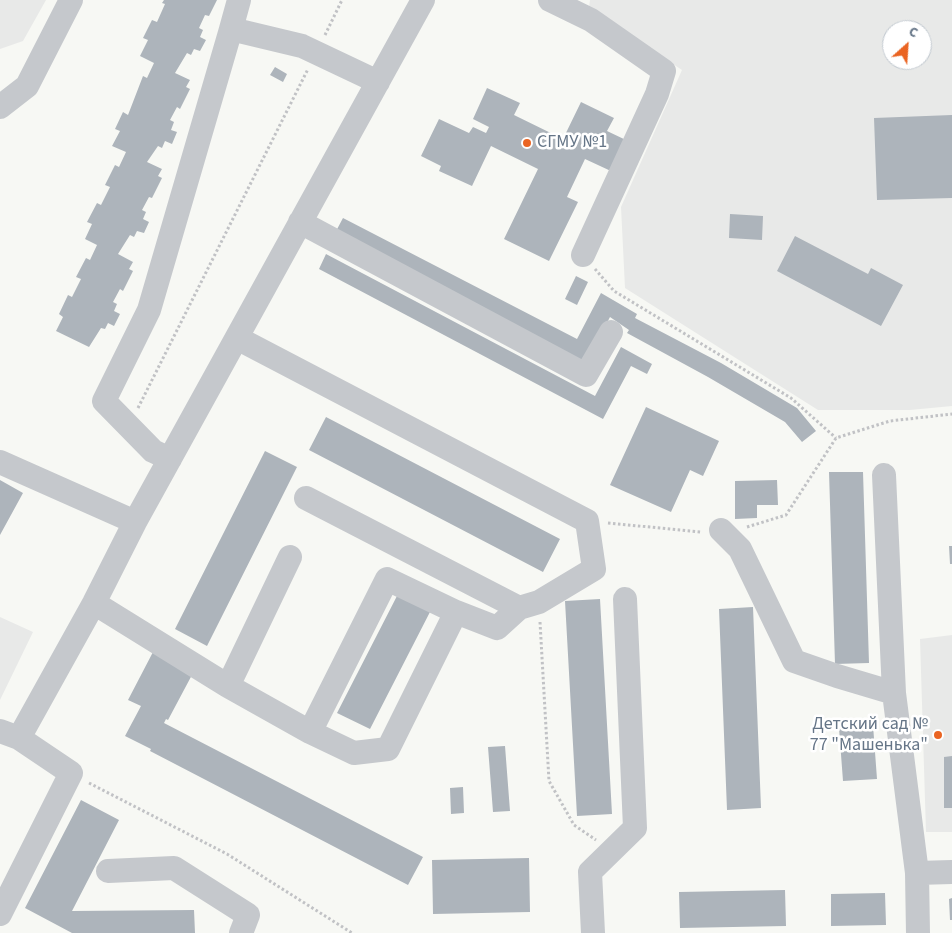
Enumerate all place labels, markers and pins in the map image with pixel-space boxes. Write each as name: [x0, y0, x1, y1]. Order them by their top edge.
place label: СГМУ №1: [537, 132, 607, 154]
marker: СГМУ №1: [521, 137, 533, 149]
place label: Детский сад № 77 "Машенька": [810, 714, 928, 756]
marker: Детский сад № 77 "Машенька": [932, 729, 944, 741]

